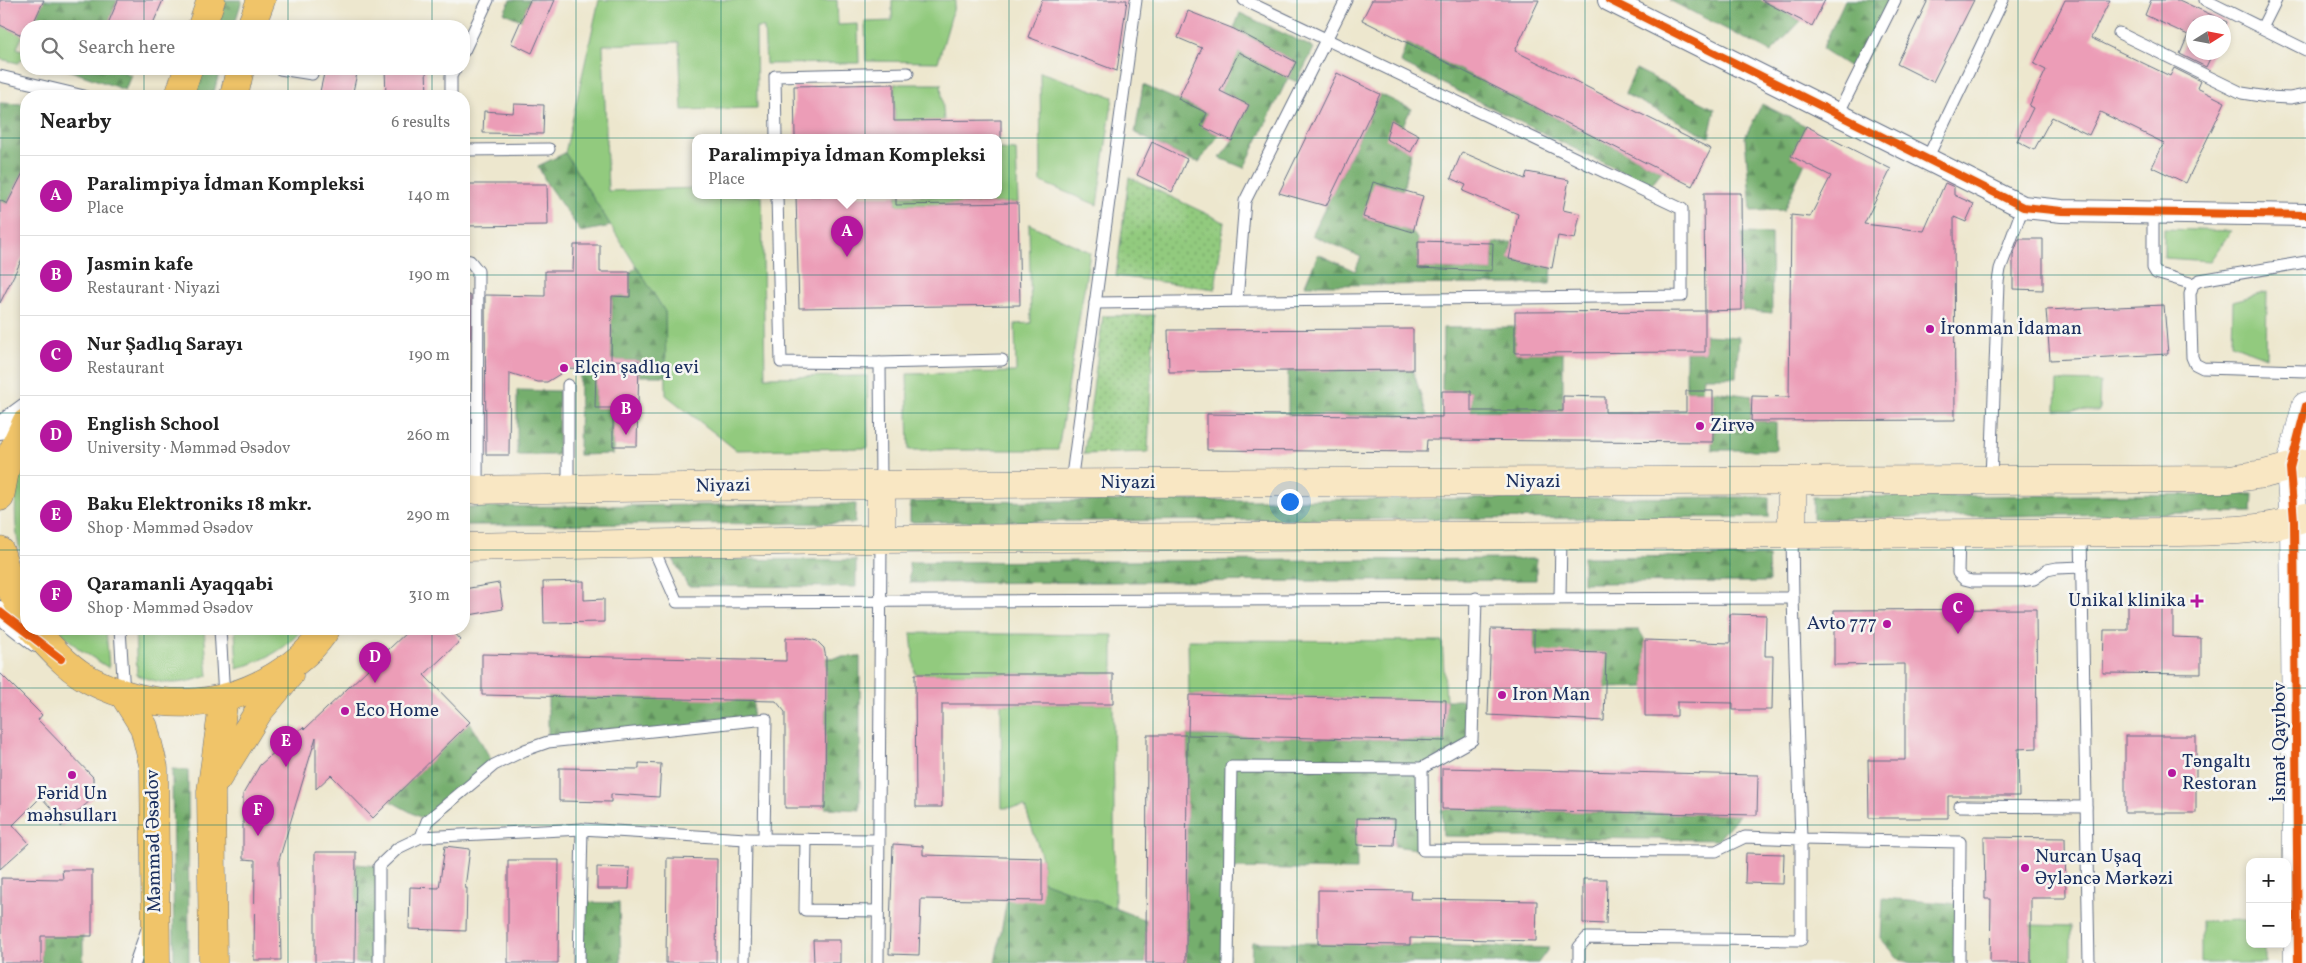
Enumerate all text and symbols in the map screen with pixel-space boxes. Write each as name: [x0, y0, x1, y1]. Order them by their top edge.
north arrow: [2186, 15, 2231, 60]
search box: [20, 20, 470, 75]
icon: search: [38, 34, 66, 62]
text: Search here: [78, 35, 175, 61]
text: Nearby: [40, 108, 111, 137]
text: 6 results: [391, 112, 450, 134]
popup: [692, 134, 1002, 199]
text: Paralimpiya İdman Kompleksi: [708, 143, 986, 169]
text: Place: [708, 169, 745, 191]
text: Paralimpiya İdman Kompleksi: [87, 172, 365, 198]
text: A: [50, 185, 62, 207]
text: 140 m: [408, 185, 450, 207]
text: Place: [87, 198, 124, 220]
pin: A: [831, 216, 863, 257]
text: Jasmin kafe: [87, 252, 193, 278]
text: B: [51, 265, 61, 287]
text: 190 m: [408, 265, 450, 287]
text: Restaurant · Niyazi: [87, 278, 220, 300]
place label: İronman İdaman: [1940, 316, 2082, 342]
marker: İronman İdaman: [1924, 323, 1936, 335]
text: Nur Şadlıq Sarayı: [87, 332, 243, 358]
text: C: [51, 345, 61, 367]
text: 190 m: [408, 345, 450, 367]
place label: Elçin şadlıq evi: [574, 355, 699, 381]
text: Restaurant: [87, 358, 165, 380]
marker: Elçin şadlıq evi: [558, 362, 570, 374]
pin: B: [610, 394, 642, 435]
text: English School: [87, 412, 219, 438]
place label: Zirvə: [1710, 413, 1755, 439]
marker: Zirvə: [1694, 420, 1706, 432]
text: D: [50, 425, 62, 447]
text: 260 m: [406, 425, 450, 447]
text: University · Məmməd Əsədov: [87, 438, 290, 460]
street label: Niyazi: [1506, 469, 1561, 495]
street label: Niyazi: [1101, 470, 1156, 496]
street label: Niyazi: [695, 473, 751, 499]
your location: [1277, 489, 1303, 515]
text: Baku Elektroniks 18 mkr.: [87, 492, 312, 518]
text: E: [51, 505, 61, 527]
text: 290 m: [406, 505, 450, 527]
text: Shop · Məmməd Əsədov: [87, 518, 253, 540]
text: Qaramanli Ayaqqabi: [87, 572, 273, 598]
text: F: [51, 585, 61, 607]
text: 310 m: [409, 585, 450, 607]
place label: Unikal klinika: [2068, 588, 2186, 614]
pin: C: [1942, 593, 1974, 634]
marker: Unikal klinika: [2190, 594, 2204, 608]
text: Shop · Məmməd Əsədov: [87, 598, 253, 620]
place label: Avto 777: [1807, 611, 1877, 637]
marker: Avto 777: [1881, 618, 1893, 630]
pin: D: [359, 642, 391, 683]
place label: Iron Man: [1512, 682, 1590, 708]
street label: İsmət Qayıbov: [2267, 682, 2293, 802]
marker: Iron Man: [1496, 689, 1508, 701]
place label: Eco Home: [355, 698, 439, 724]
marker: Eco Home: [339, 705, 351, 717]
pin: E: [270, 726, 302, 767]
place label: Tәngaltı Restoran: [2182, 749, 2257, 797]
marker: Tәngaltı Restoran: [2166, 767, 2178, 779]
marker: Fərid Un məhsulları: [66, 769, 78, 781]
street label: Məmməd Əsədov: [140, 769, 168, 913]
place label: Fərid Un məhsulları: [27, 781, 117, 829]
pin: F: [242, 795, 274, 836]
place label: Nurcan Uşaq Əyləncə Mərkəzi: [2035, 844, 2173, 892]
map controls: [2246, 858, 2291, 948]
button: +: [2246, 858, 2291, 903]
marker: Nurcan Uşaq Əyləncə Mərkəzi: [2019, 862, 2031, 874]
button: −: [2246, 903, 2291, 948]

